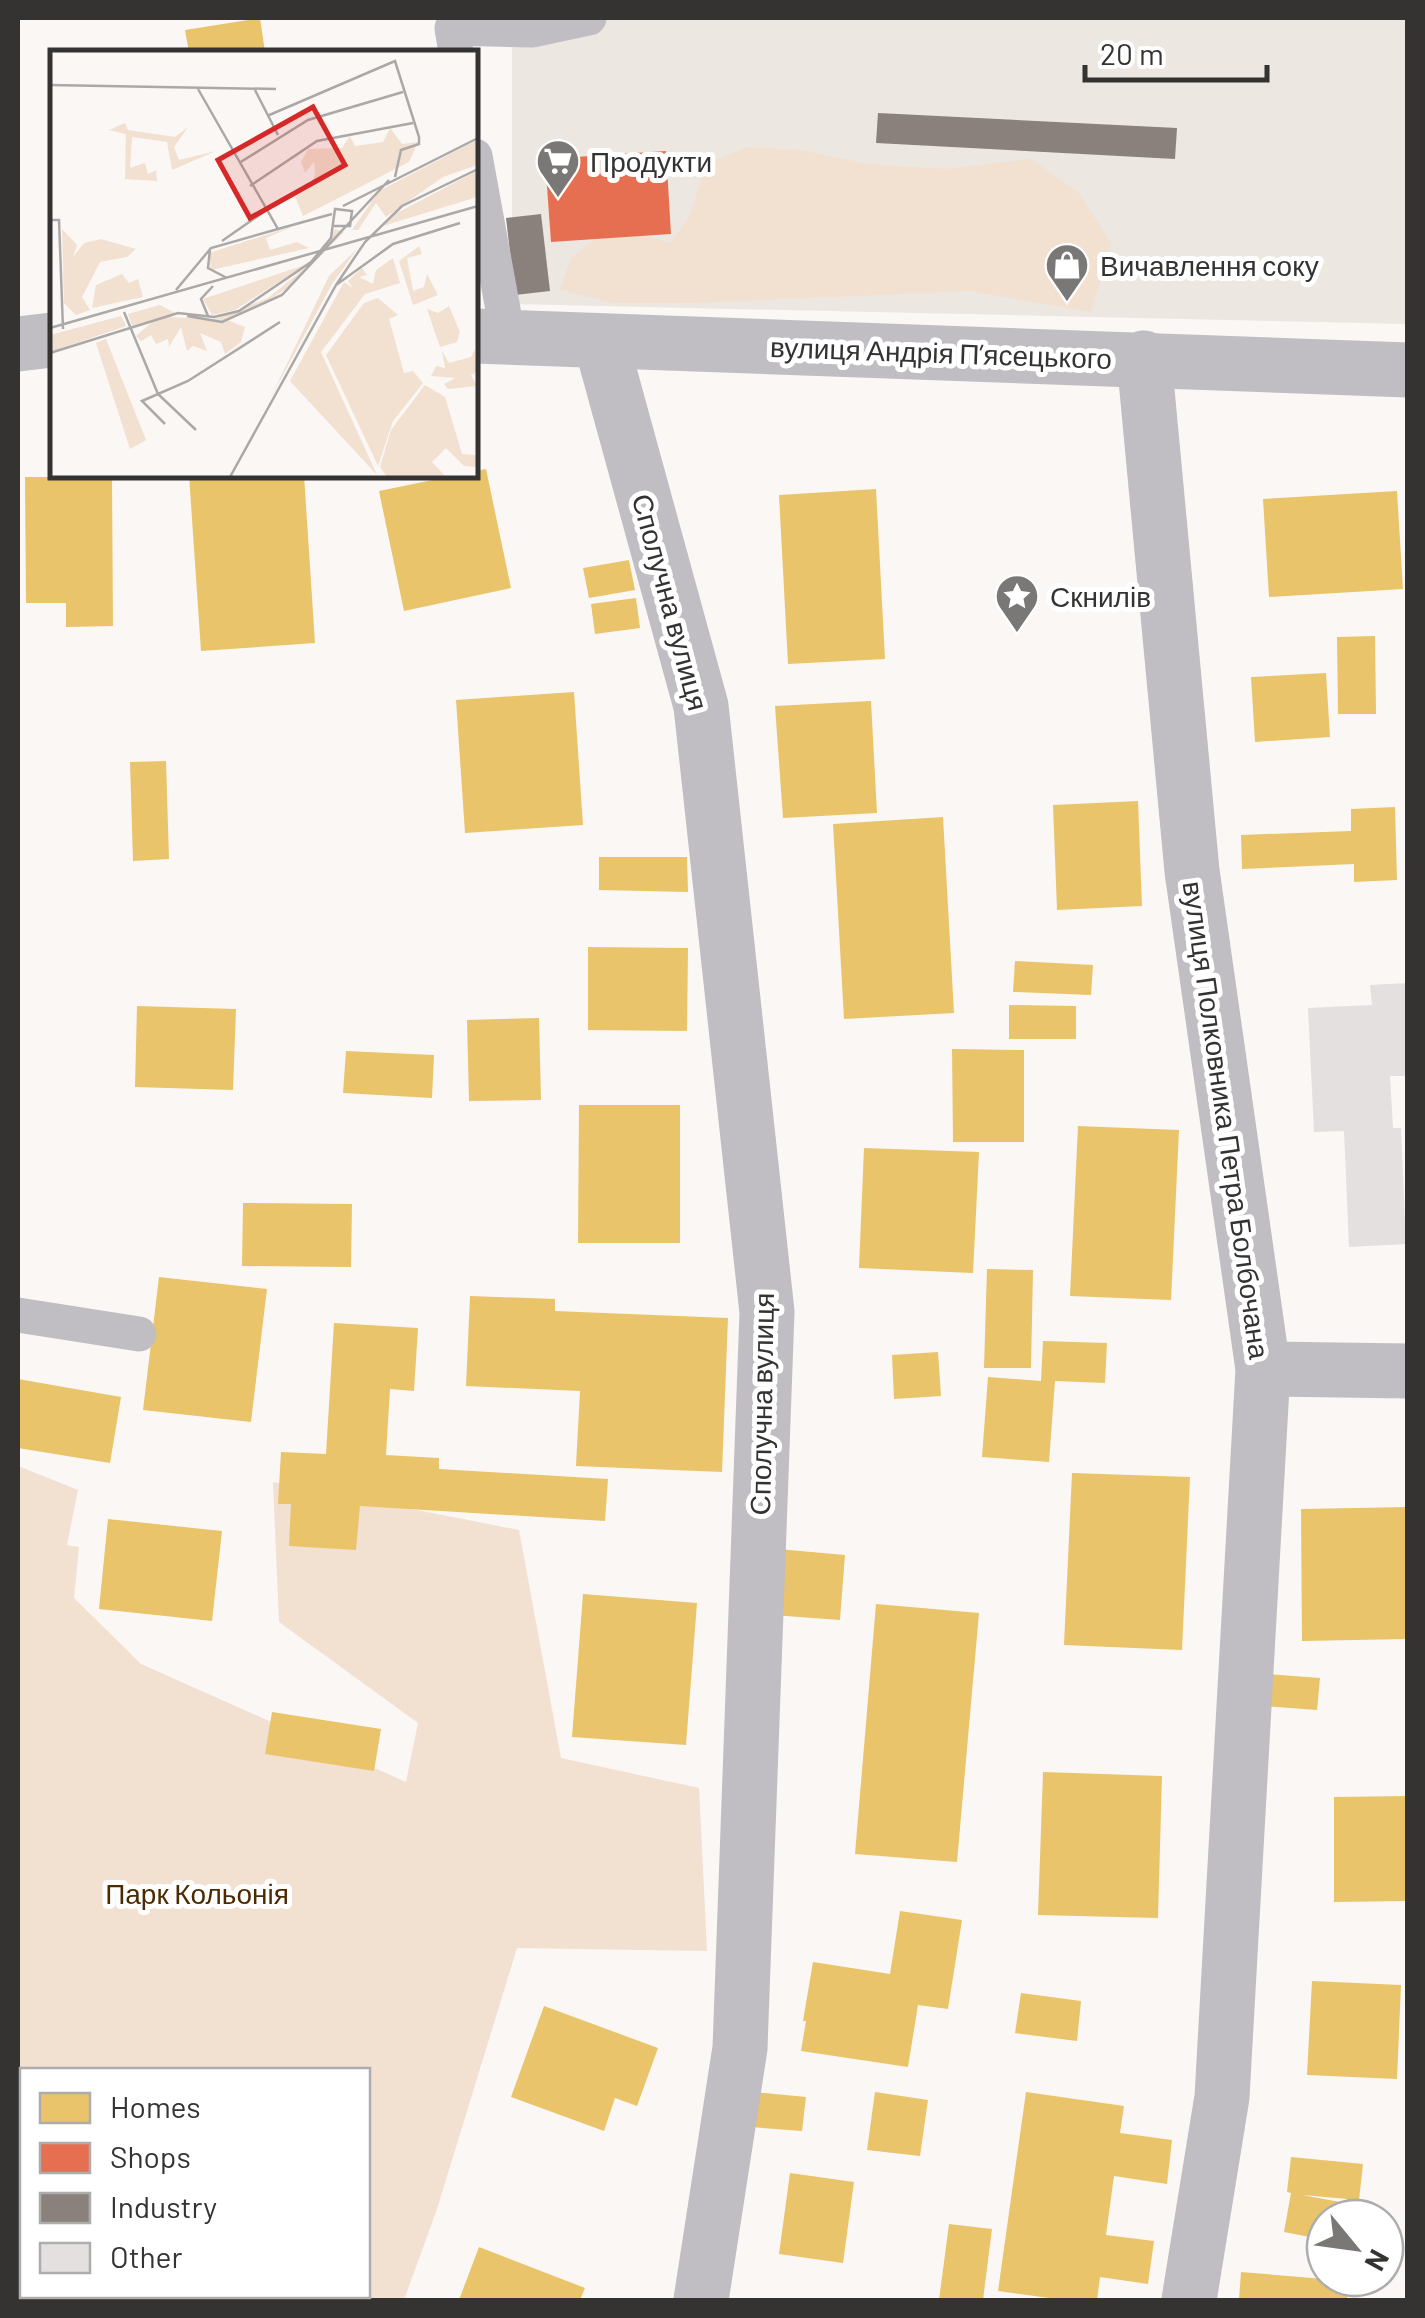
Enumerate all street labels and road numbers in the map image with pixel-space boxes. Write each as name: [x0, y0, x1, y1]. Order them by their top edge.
street label: вулиця Андрія Пʼясецького: [769, 329, 1113, 375]
street label: Сполучна вулиця: [626, 490, 716, 714]
street label: вулиця Полковника Петра Болбочана: [1177, 879, 1277, 1362]
street label: Сполучна вулиця: [742, 1292, 780, 1516]

